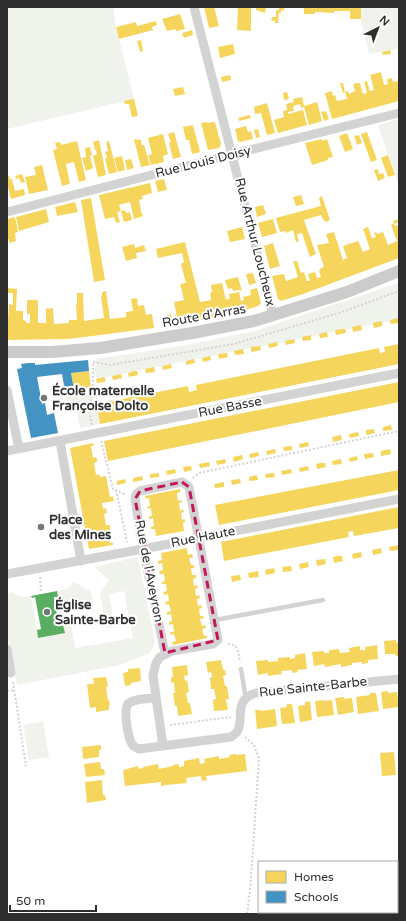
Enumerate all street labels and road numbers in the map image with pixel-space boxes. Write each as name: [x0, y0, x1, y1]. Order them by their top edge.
street label: Rue Louis Doisy: [154, 142, 252, 182]
street label: Rue Arthur Loucheux: [231, 176, 279, 308]
street label: Route d'Arras: [161, 301, 247, 331]
street label: Rue Basse: [197, 393, 263, 421]
street label: Rue de l'Aveyron: [131, 518, 167, 624]
street label: Rue Haute: [170, 523, 236, 551]
street label: Rue Sainte-Barbe: [258, 673, 368, 701]

